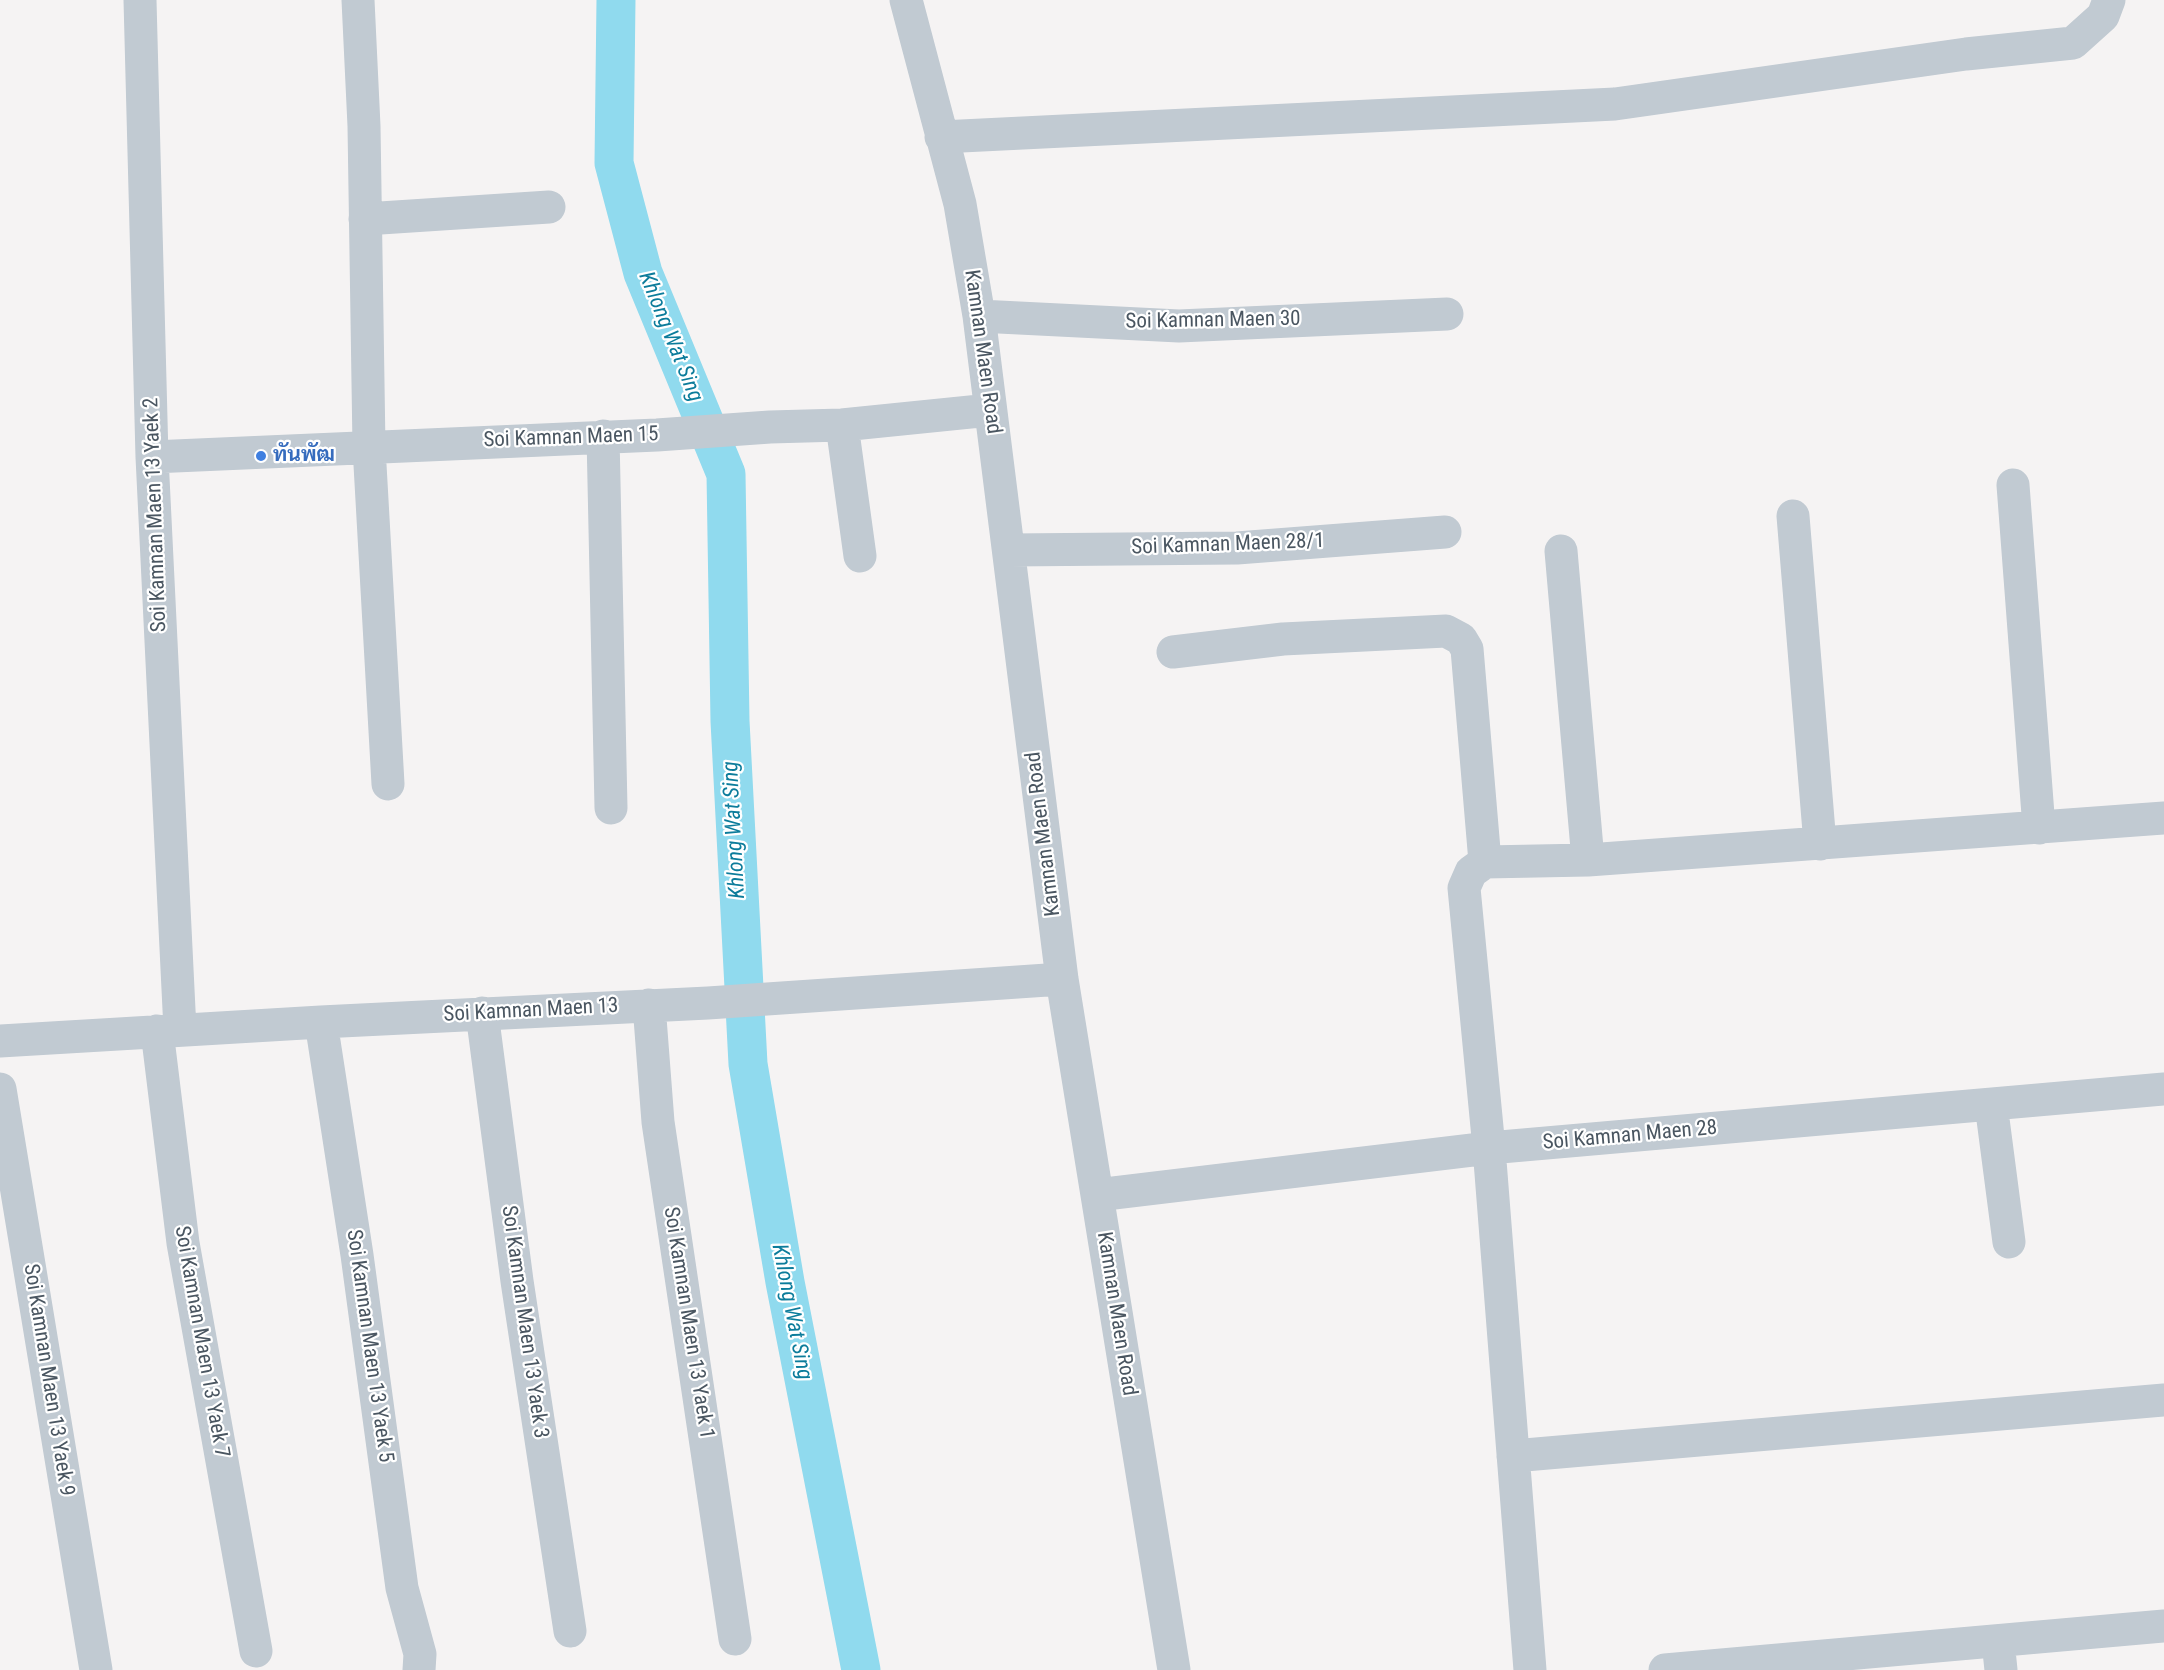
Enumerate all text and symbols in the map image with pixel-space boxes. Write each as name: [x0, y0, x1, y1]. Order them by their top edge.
water label: Khlong Wat Sing: [632, 268, 708, 406]
street label: Kamnan Maen Road: [958, 268, 1006, 436]
street label: Soi Kamnan Maen 30: [1125, 307, 1301, 335]
street label: Soi Kamnan Maen 13 Yaek 2: [139, 397, 173, 633]
street label: Soi Kamnan Maen 15: [483, 422, 659, 454]
place label: ทันพัฒ: [273, 443, 335, 469]
marker: ทันพัฒ: [254, 449, 268, 463]
street label: Soi Kamnan Maen 28/1: [1131, 529, 1325, 561]
street label: Kamnan Maen Road: [1021, 750, 1067, 918]
water label: Khlong Wat Sing: [718, 761, 752, 899]
street label: Soi Kamnan Maen 13: [443, 994, 619, 1028]
street label: Soi Kamnan Maen 28: [1542, 1116, 1718, 1156]
street label: Soi Kamnan Maen 13 Yaek 3: [495, 1204, 553, 1440]
street label: Soi Kamnan Maen 13 Yaek 1: [657, 1205, 719, 1441]
street label: Soi Kamnan Maen 13 Yaek 7: [168, 1224, 234, 1460]
street label: Soi Kamnan Maen 13 Yaek 5: [340, 1228, 398, 1464]
street label: Kamnan Maen Road: [1091, 1230, 1141, 1398]
water label: Khlong Wat Sing: [765, 1242, 817, 1382]
street label: Soi Kamnan Maen 13 Yaek 9: [17, 1262, 79, 1498]

